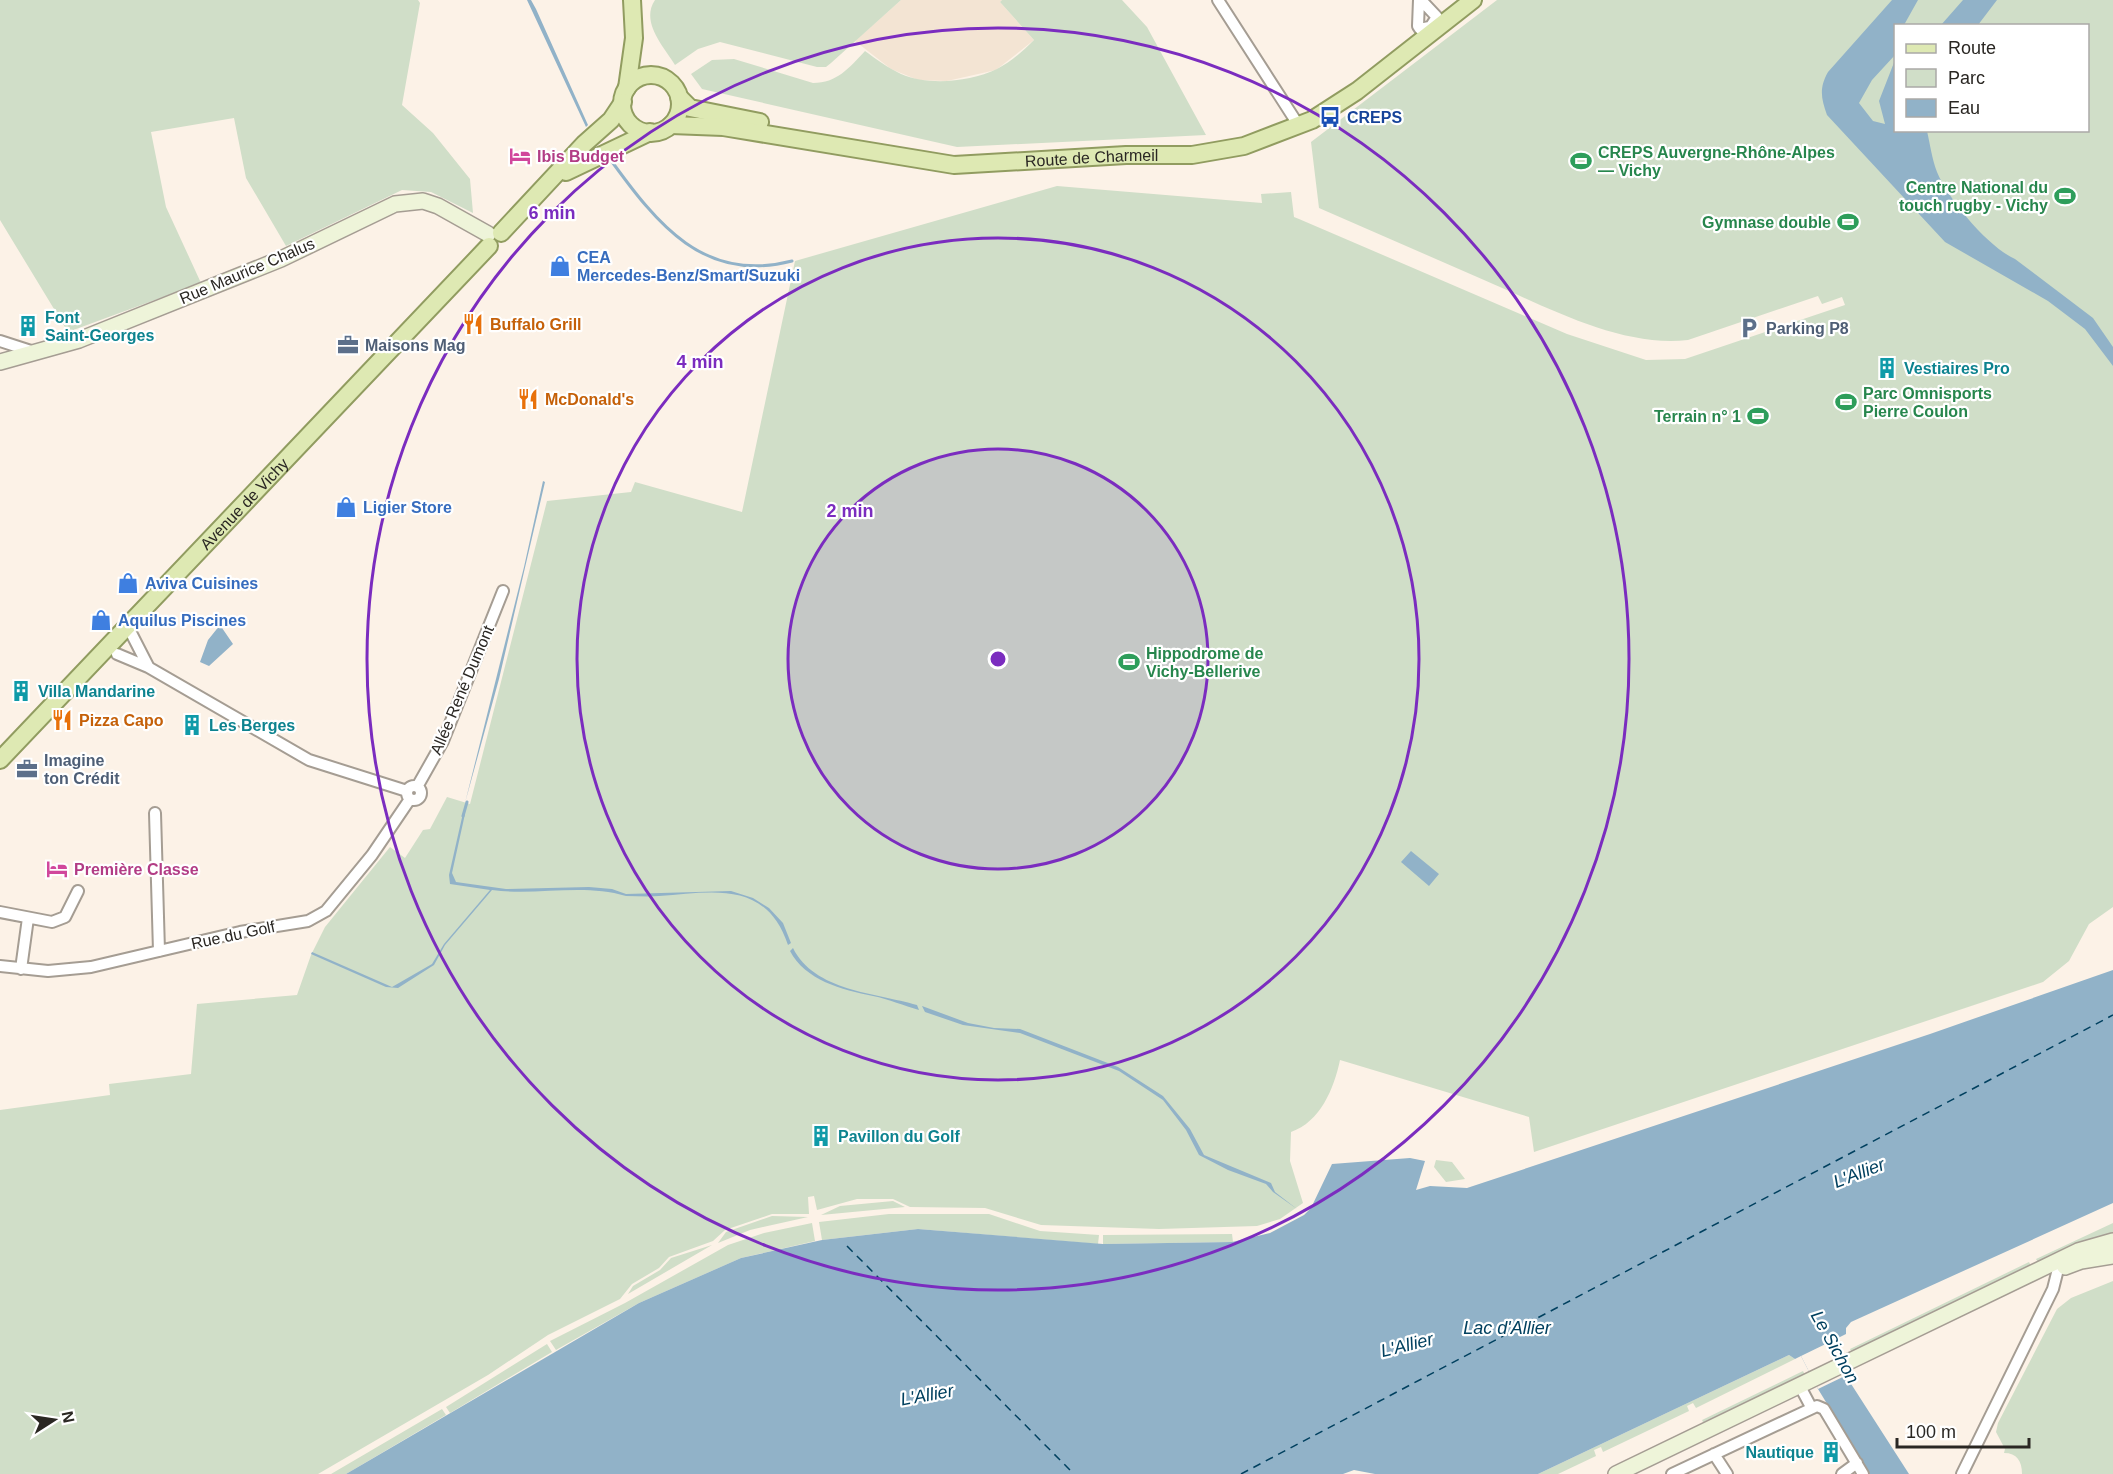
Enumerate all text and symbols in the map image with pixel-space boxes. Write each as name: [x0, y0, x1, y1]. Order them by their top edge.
legend: [1894, 24, 2089, 132]
text: Route: [1948, 38, 1996, 58]
text: Parc: [1948, 68, 1985, 88]
text: Eau: [1948, 98, 1980, 118]
bus stop icon: CREPS: [1318, 105, 1342, 129]
place label: CREPS: [1347, 109, 1402, 126]
hotel icon: Ibis Budget: [508, 144, 532, 168]
place label: CREPS Auvergne-Rhône-Alpes — Vichy: [1598, 144, 1835, 179]
street label: Route de Charmeil: [1024, 147, 1158, 169]
place label: Ibis Budget: [537, 148, 625, 165]
sports icon: CREPS Auvergne-Rhône-Alpes — Vichy: [1569, 149, 1593, 173]
place label: Centre National du touch rugby - Vichy: [1899, 179, 2048, 214]
sports icon: Centre National du touch rugby - Vichy: [2053, 184, 2077, 208]
text: 6 min: [528, 203, 576, 223]
sports icon: Gymnase double: [1836, 210, 1860, 234]
place label: Gymnase double: [1702, 214, 1831, 231]
street label: Rue Maurice Chalus: [177, 235, 317, 307]
place label: CEA Mercedes-Benz/Smart/Suzuki: [577, 249, 800, 284]
shop icon: CEA Mercedes-Benz/Smart/Suzuki: [548, 254, 572, 278]
place label: Font Saint-Georges: [45, 309, 154, 344]
restaurant icon: Buffalo Grill: [461, 312, 485, 336]
building icon: Font Saint-Georges: [16, 314, 40, 338]
place label: Buffalo Grill: [490, 316, 582, 333]
parking icon: Parking P8: [1737, 316, 1761, 340]
place label: Parking P8: [1766, 320, 1849, 337]
office icon: Maisons Mag: [336, 333, 360, 357]
place label: Maisons Mag: [365, 337, 465, 354]
text: 4 min: [676, 352, 724, 372]
building icon: Vestiaires Pro: [1875, 356, 1899, 380]
place label: Vestiaires Pro: [1904, 360, 2010, 377]
place label: Parc Omnisports Pierre Coulon: [1863, 385, 1992, 420]
restaurant icon: McDonald's: [516, 387, 540, 411]
sports icon: Parc Omnisports Pierre Coulon: [1834, 390, 1858, 414]
place label: McDonald's: [545, 391, 634, 408]
sports icon: Terrain n° 1: [1746, 404, 1770, 428]
place label: Terrain n° 1: [1654, 408, 1741, 425]
street label: Avenue de Vichy: [197, 454, 291, 553]
shop icon: Ligier Store: [334, 495, 358, 519]
place label: Ligier Store: [363, 499, 452, 516]
text: 2 min: [826, 501, 874, 521]
shop icon: Aviva Cuisines: [116, 571, 140, 595]
place label: Aviva Cuisines: [145, 575, 258, 592]
shop icon: Aquilus Piscines: [89, 608, 113, 632]
place label: Aquilus Piscines: [118, 612, 246, 629]
street label: Allée René Dumont: [427, 622, 497, 757]
place label: Hippodrome de Vichy-Bellerive: [1146, 645, 1263, 680]
centre of rings: [988, 649, 1008, 669]
sports icon: Hippodrome de Vichy-Bellerive: [1117, 650, 1141, 674]
building icon: Villa Mandarine: [9, 679, 33, 703]
place label: Villa Mandarine: [38, 683, 155, 700]
restaurant icon: Pizza Capo: [50, 708, 74, 732]
place label: Pizza Capo: [79, 712, 164, 729]
building icon: Les Berges: [180, 713, 204, 737]
place label: Les Berges: [209, 717, 295, 734]
place label: Imagine ton Crédit: [44, 752, 120, 787]
office icon: Imagine ton Crédit: [15, 757, 39, 781]
hotel icon: Première Classe: [45, 857, 69, 881]
place label: Première Classe: [74, 861, 199, 878]
street label: Rue du Golf: [189, 918, 277, 952]
building icon: Pavillon du Golf: [809, 1124, 833, 1148]
place label: Pavillon du Golf: [838, 1128, 960, 1145]
water label: L'Allier: [1830, 1154, 1888, 1192]
water label: Le Sichon: [1807, 1307, 1863, 1387]
water label: Lac d'Allier: [1463, 1318, 1552, 1338]
water label: L'Allier: [1379, 1329, 1436, 1361]
water label: L'Allier: [899, 1380, 956, 1409]
north arrow: [24, 1390, 84, 1450]
text: N: [59, 1410, 78, 1424]
scale bar: [1897, 1411, 2029, 1449]
text: 100 m: [1906, 1422, 1956, 1442]
building icon: Nautique: [1819, 1440, 1843, 1464]
place label: Nautique: [1746, 1444, 1814, 1461]

